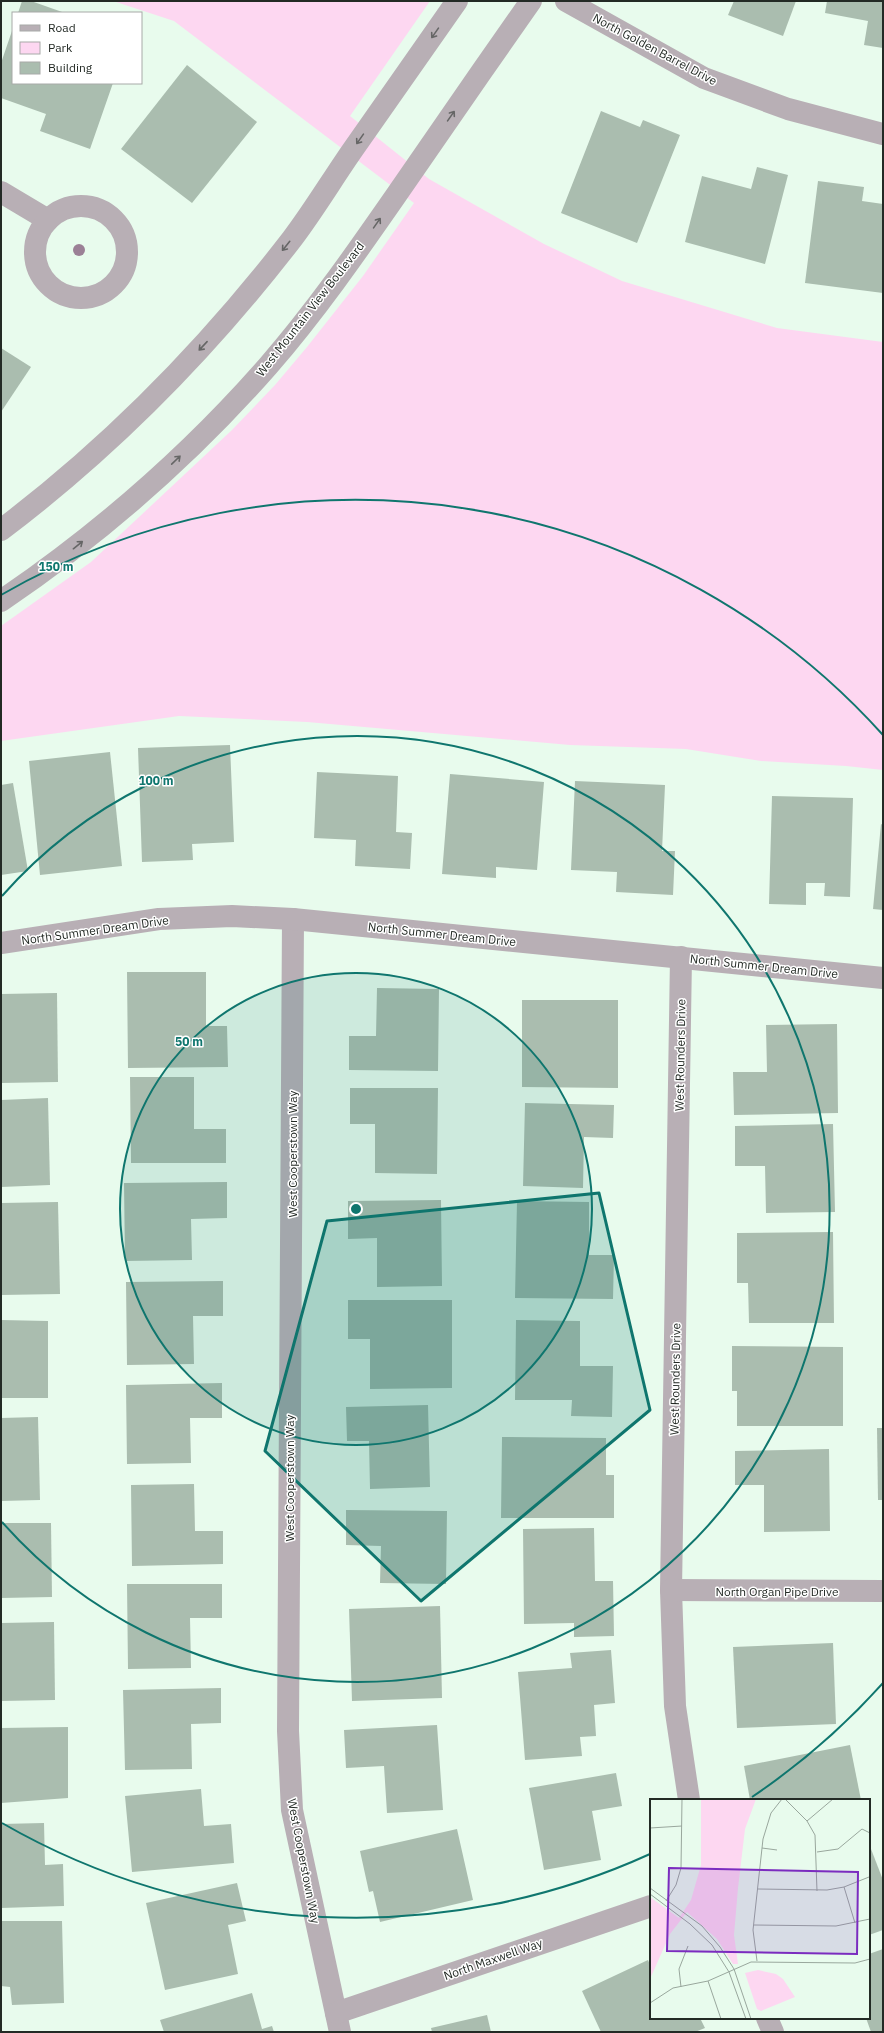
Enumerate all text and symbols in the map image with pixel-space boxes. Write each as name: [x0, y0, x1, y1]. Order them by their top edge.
street label: North Golden Barrel Drive: [590, 10, 720, 88]
legend: [12, 12, 142, 84]
text: Road: [48, 20, 76, 35]
one-way arrow: [431, 27, 439, 38]
text: Park: [48, 40, 73, 55]
text: Building: [48, 60, 93, 75]
one-way arrow: [447, 110, 455, 121]
one-way arrow: [356, 134, 364, 145]
one-way arrow: [373, 217, 381, 228]
street label: West Mountain View Boulevard: [253, 239, 367, 379]
one-way arrow: [282, 241, 290, 252]
one-way arrow: [198, 341, 207, 351]
one-way arrow: [171, 455, 181, 465]
one-way arrow: [72, 541, 83, 549]
text: 150 m: [38, 559, 74, 574]
text: 100 m: [138, 773, 174, 788]
street label: North Summer Dream Drive: [20, 912, 170, 948]
street label: North Summer Dream Drive: [367, 919, 517, 949]
street label: North Summer Dream Drive: [689, 951, 839, 981]
street label: West Rounders Drive: [672, 998, 688, 1111]
text: 50 m: [175, 1034, 203, 1049]
street label: West Cooperstown Way: [285, 1090, 300, 1218]
centre of rings: [349, 1202, 363, 1216]
street label: West Rounders Drive: [667, 1322, 683, 1435]
street label: West Cooperstown Way: [282, 1414, 297, 1542]
street label: North Organ Pipe Drive: [715, 1584, 839, 1599]
street label: West Cooperstown Way: [285, 1797, 323, 1925]
inset map: [650, 1799, 870, 2019]
street label: North Maxwell Way: [442, 1935, 544, 1983]

